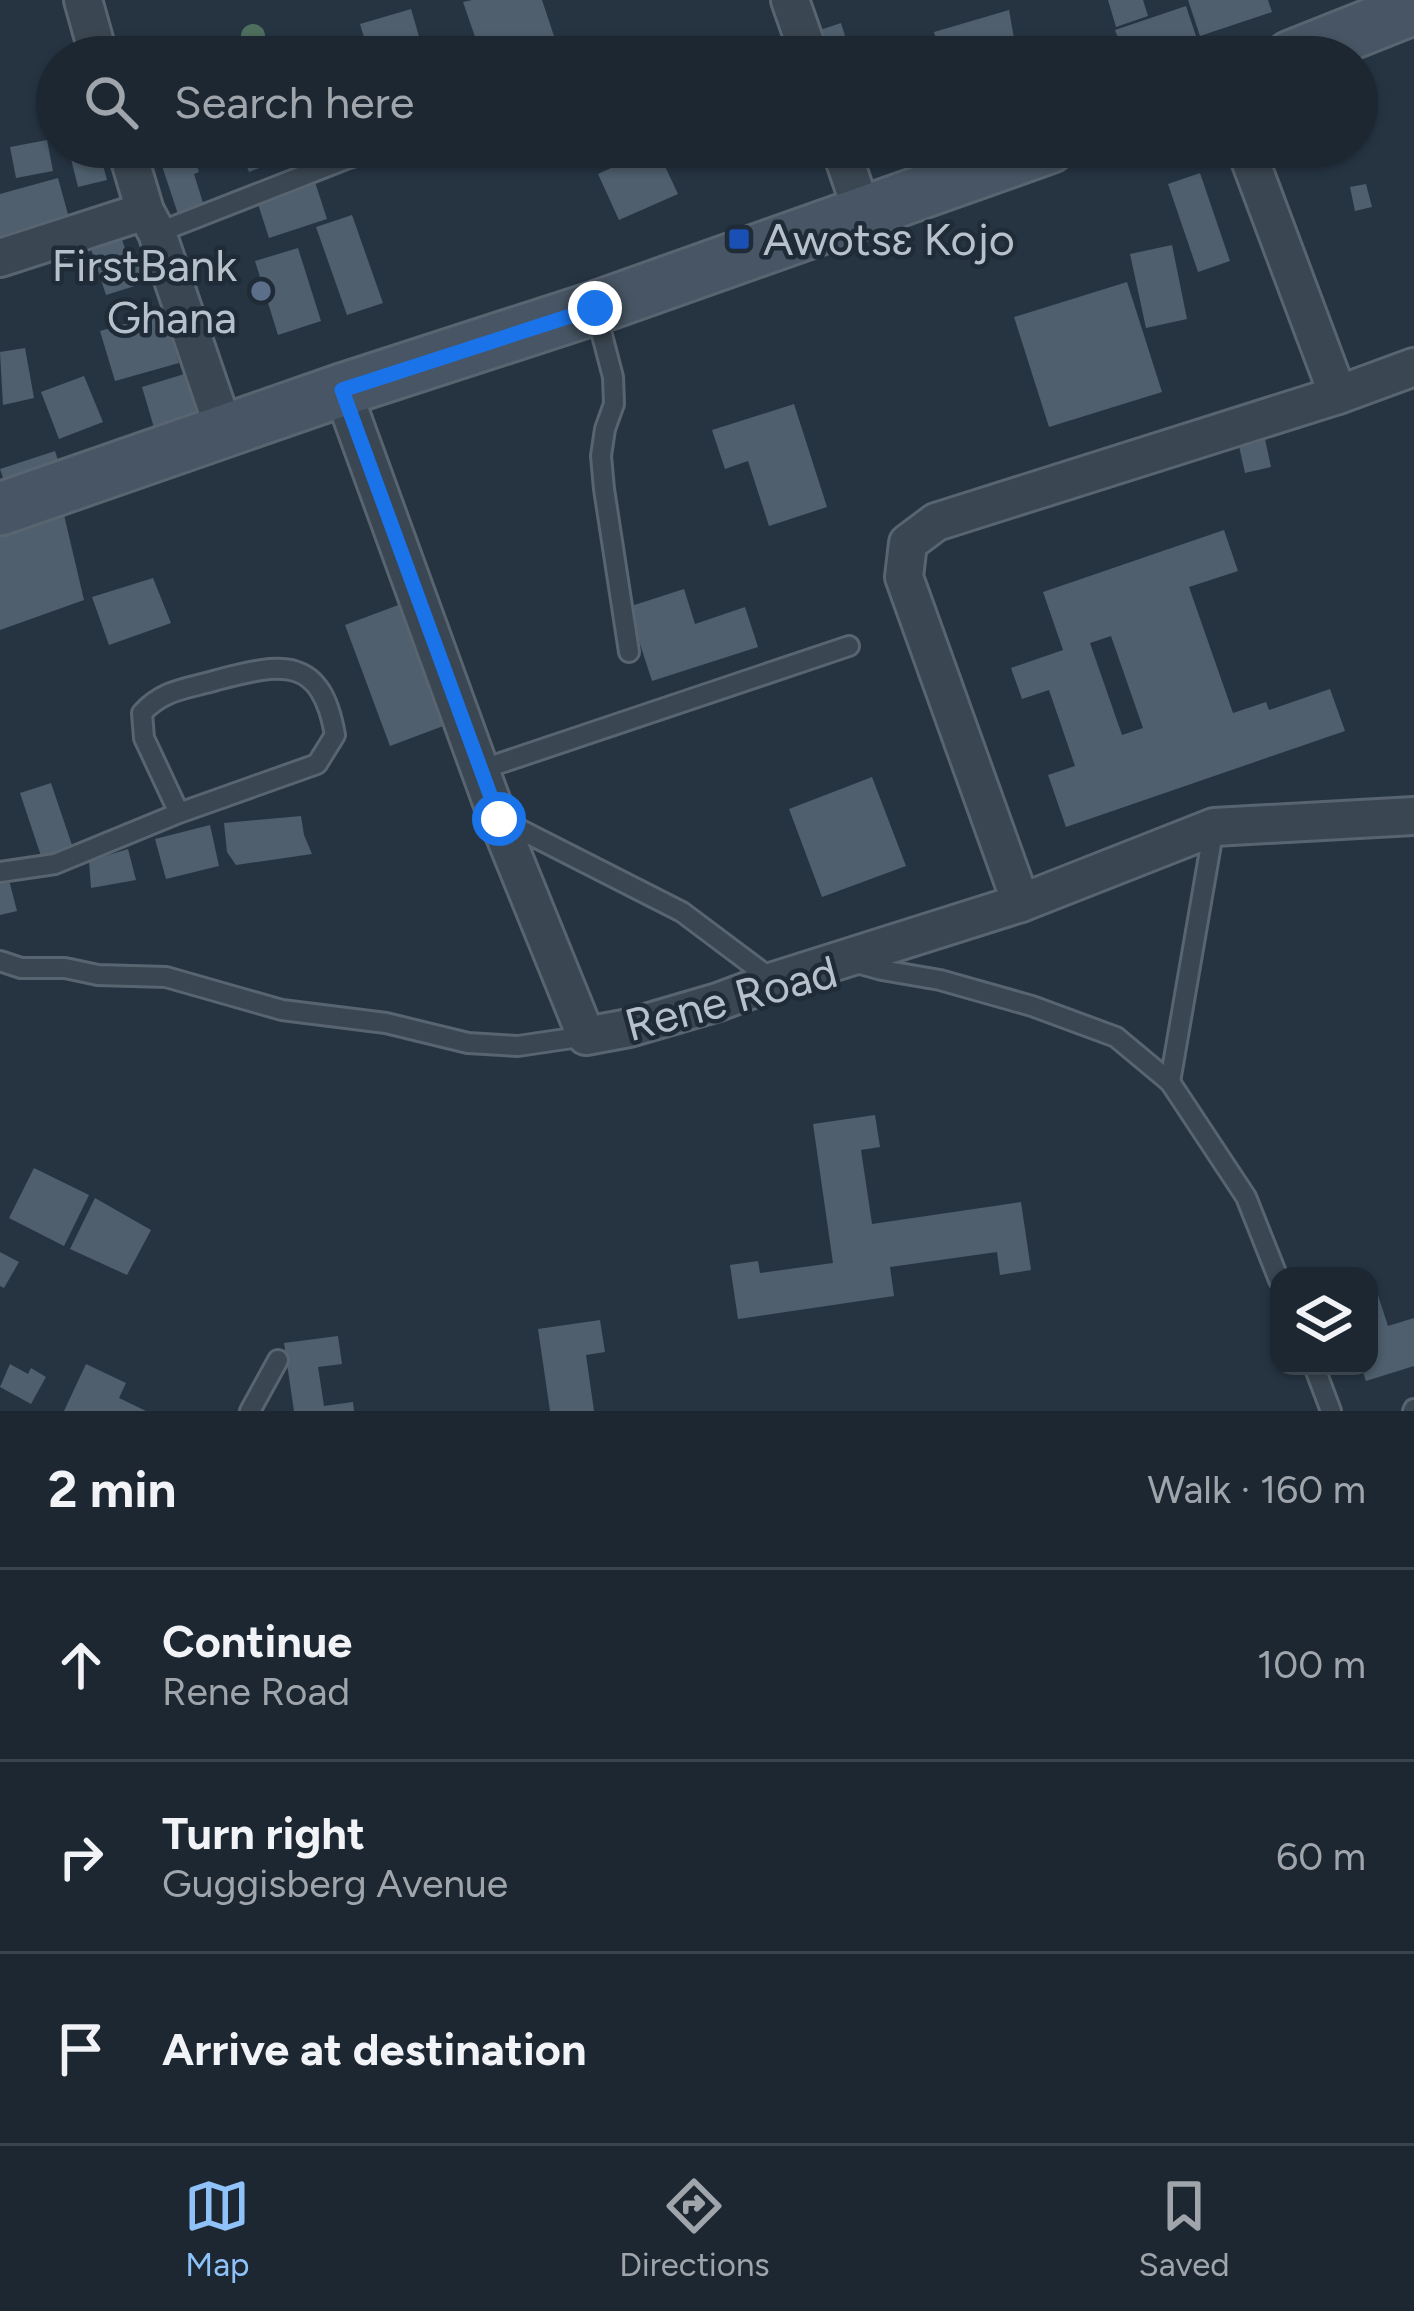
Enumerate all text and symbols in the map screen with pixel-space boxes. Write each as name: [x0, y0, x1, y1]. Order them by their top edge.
search box: [36, 36, 1378, 168]
icon: search: [78, 69, 144, 135]
text: Search here: [174, 75, 414, 129]
place label: Awotsɛ Kojo: [763, 212, 1015, 266]
marker: Awotsɛ Kojo: [726, 226, 752, 252]
place label: FirstBank Ghana: [52, 238, 237, 344]
marker: FirstBank Ghana: [248, 278, 274, 304]
route end: [568, 281, 622, 335]
route start: [472, 792, 526, 846]
street label: Rene Road: [619, 944, 843, 1052]
map controls: [1270, 1267, 1378, 1375]
button: layers: [1270, 1267, 1378, 1375]
text: 2 min: [48, 1459, 176, 1520]
text: Walk · 160 m: [1148, 1466, 1366, 1513]
text: Continue: [162, 1614, 352, 1668]
icon: ahead: [48, 1632, 114, 1698]
text: 100 m: [1257, 1641, 1366, 1688]
text: Rene Road: [162, 1668, 350, 1715]
text: Turn right: [162, 1806, 365, 1860]
icon: right: [48, 1824, 114, 1890]
text: 60 m: [1276, 1833, 1366, 1880]
text: Guggisberg Avenue: [162, 1860, 508, 1907]
icon: arrive: [48, 2016, 114, 2082]
text: Arrive at destination: [162, 2022, 586, 2076]
tab: Map: [184, 2173, 250, 2284]
tab: Directions: [619, 2173, 770, 2284]
tab: Saved: [1139, 2173, 1230, 2284]

